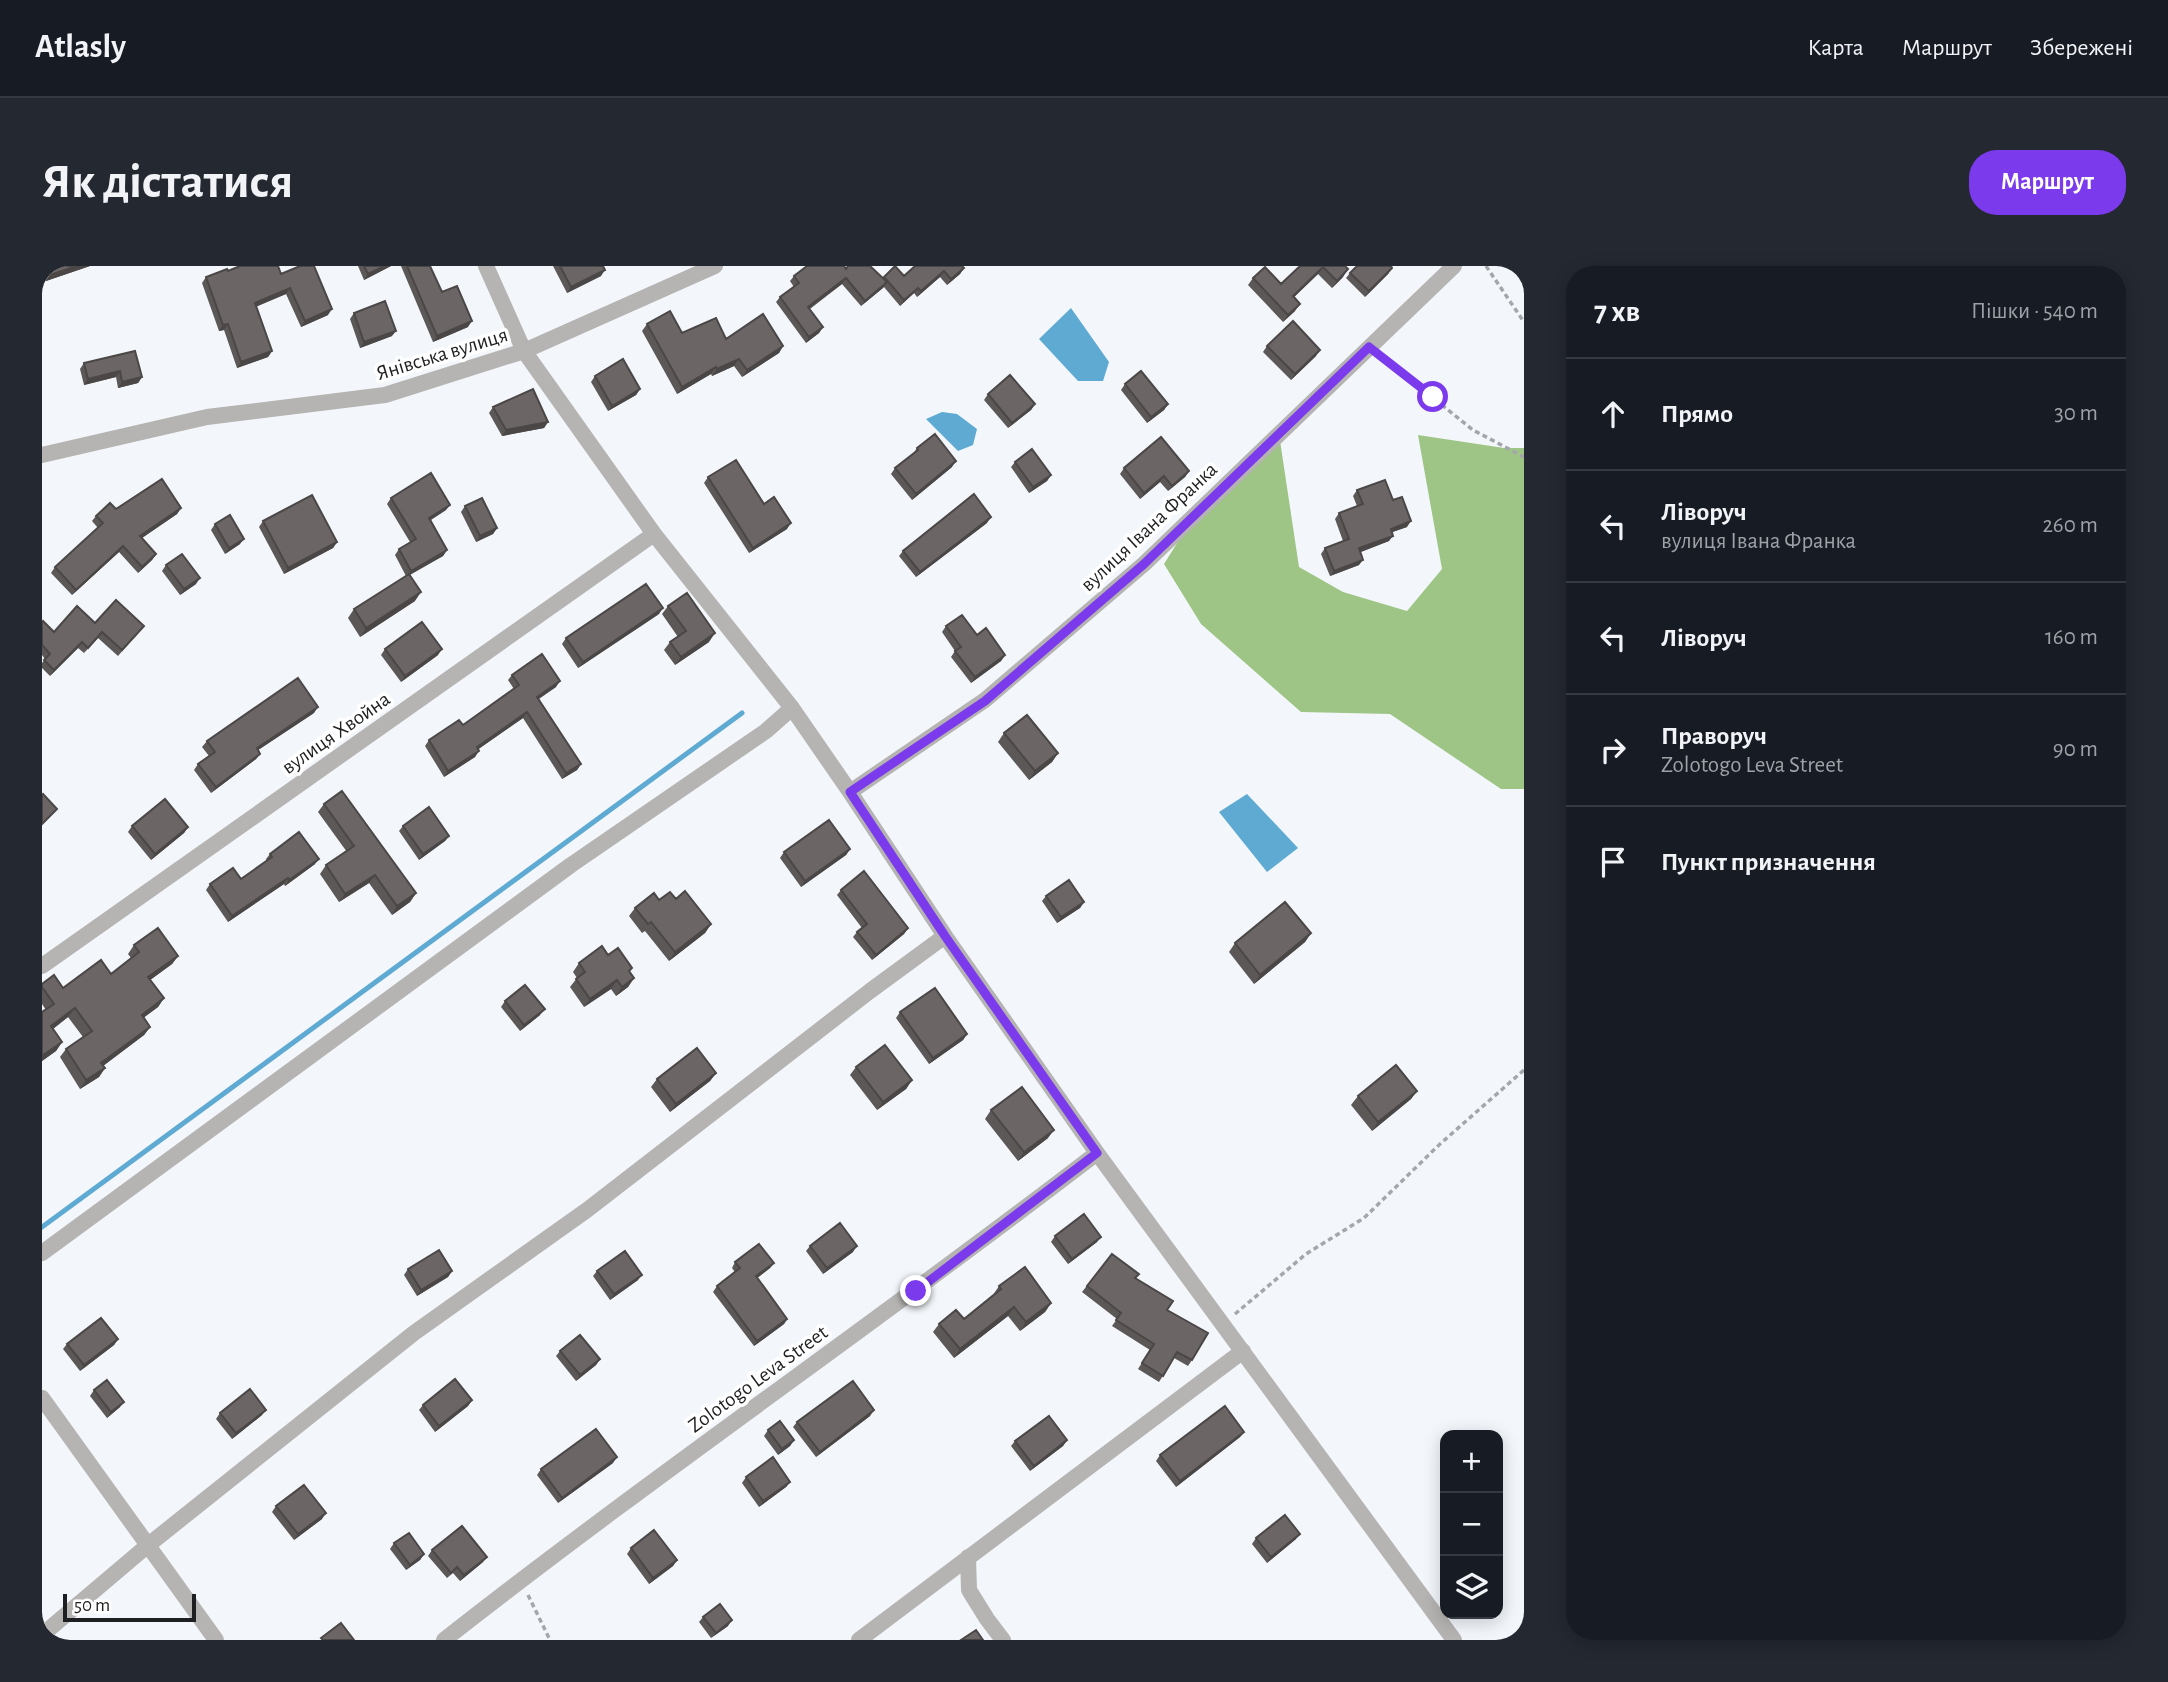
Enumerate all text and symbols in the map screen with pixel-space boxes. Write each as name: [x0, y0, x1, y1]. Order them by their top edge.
text: Atlasly: [35, 31, 126, 64]
text: Карта: [1808, 36, 1864, 60]
text: Маршрут: [1902, 36, 1992, 60]
text: Збережені: [2030, 36, 2133, 60]
button: Маршрут: [1969, 150, 2126, 215]
text: Як дістатися: [42, 158, 293, 207]
text: 7 хв: [1594, 297, 1640, 327]
text: Пішки · 540 m: [1971, 300, 2098, 323]
street label: Янівська вулиця: [374, 324, 510, 384]
route start: [1417, 381, 1448, 412]
icon: ahead: [1594, 395, 1632, 433]
text: Прямо: [1661, 401, 1733, 427]
text: 30 m: [2054, 402, 2098, 425]
street label: вулиця Івана Франка: [1077, 458, 1222, 595]
text: Ліворуч: [1661, 499, 1747, 525]
icon: left: [1594, 507, 1632, 545]
text: 260 m: [2042, 514, 2098, 537]
text: вулиця Івана Франка: [1661, 530, 1856, 553]
icon: left: [1594, 619, 1632, 657]
text: Ліворуч: [1661, 625, 1747, 651]
text: 160 m: [2045, 626, 2098, 649]
street label: вулиця Хвойна: [278, 688, 394, 778]
text: Праворуч: [1661, 723, 1767, 749]
icon: right: [1594, 731, 1632, 769]
text: 90 m: [2053, 738, 2098, 761]
text: Zolotogo Leva Street: [1661, 754, 1843, 777]
icon: arrive: [1594, 843, 1632, 881]
text: Пункт призначення: [1661, 849, 1876, 875]
route end: [900, 1275, 931, 1306]
street label: Zolotogo Leva Street: [685, 1321, 832, 1436]
map controls: [1440, 1430, 1503, 1619]
button: +: [1440, 1430, 1503, 1493]
button: −: [1440, 1493, 1503, 1556]
button: layers: [1440, 1556, 1503, 1619]
scale bar: [63, 1591, 196, 1623]
text: 50 m: [74, 1596, 110, 1615]

